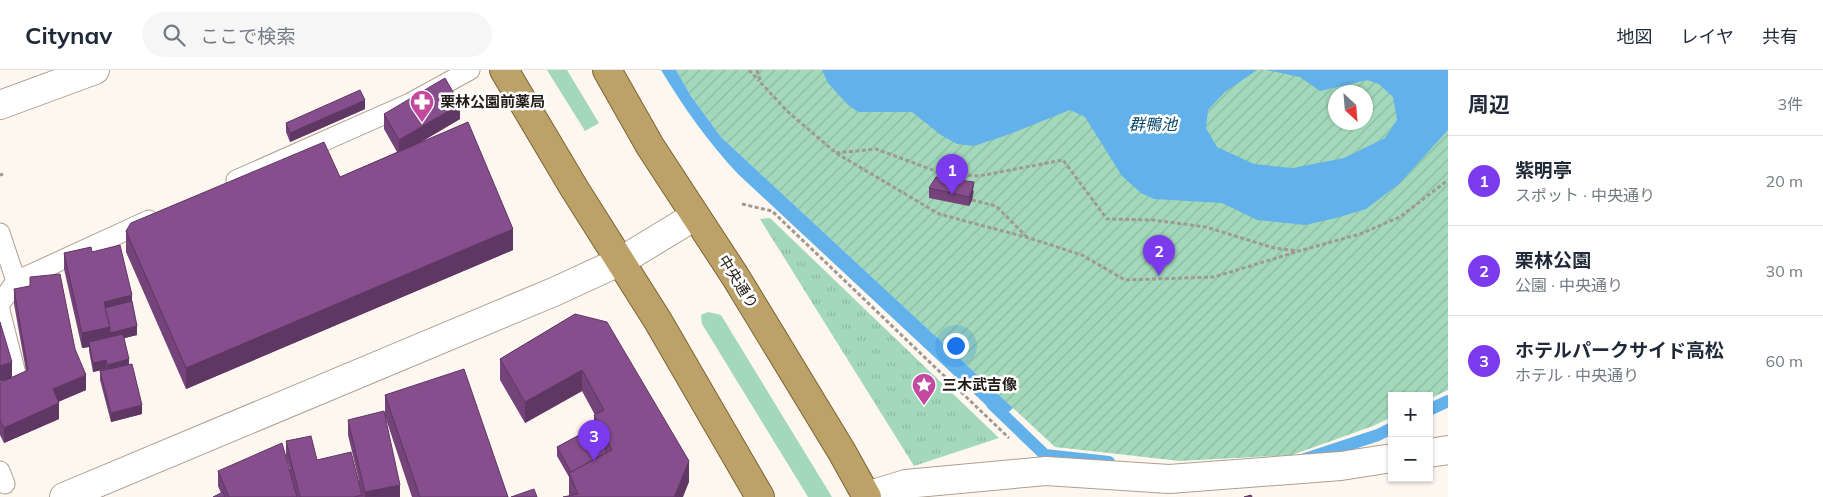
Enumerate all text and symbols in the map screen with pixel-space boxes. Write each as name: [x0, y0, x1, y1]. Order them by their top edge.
search box: [142, 12, 492, 57]
text: Citynav: [25, 20, 112, 50]
icon: search: [160, 21, 188, 49]
text: ここで検索: [200, 24, 295, 48]
text: 地図: [1617, 25, 1653, 48]
text: レイヤ: [1681, 25, 1734, 48]
text: 共有: [1762, 25, 1798, 48]
north arrow: [1328, 85, 1373, 130]
pharmacy icon: 栗林公園前薬局: [409, 89, 435, 123]
text: 周辺: [1468, 91, 1510, 117]
place label: 栗林公園前薬局: [440, 92, 545, 111]
text: 3件: [1777, 94, 1803, 114]
water label: 群鴨池: [1129, 114, 1179, 134]
pin: 1: [936, 154, 968, 195]
text: 紫明亭: [1515, 158, 1572, 182]
text: 1: [1479, 171, 1489, 191]
text: 20 m: [1766, 171, 1803, 191]
text: スポット · 中央通り: [1515, 185, 1655, 205]
pin: 2: [1143, 235, 1175, 276]
text: 栗林公園: [1515, 248, 1591, 272]
street label: 中央通り: [714, 251, 762, 312]
text: 2: [1479, 261, 1489, 281]
text: 30 m: [1766, 261, 1803, 281]
text: 公園 · 中央通り: [1515, 275, 1623, 295]
your location: [943, 333, 969, 359]
text: ホテルパークサイド高松: [1515, 338, 1724, 362]
text: 3: [1479, 351, 1489, 371]
text: 60 m: [1766, 351, 1803, 371]
text: ホテル · 中央通り: [1515, 365, 1639, 385]
place icon: 三木武吉像: [911, 372, 937, 406]
place label: 三木武吉像: [942, 375, 1017, 394]
map controls: [1388, 392, 1433, 482]
button: +: [1388, 392, 1433, 437]
pin: 3: [578, 420, 610, 461]
button: −: [1388, 437, 1433, 482]

